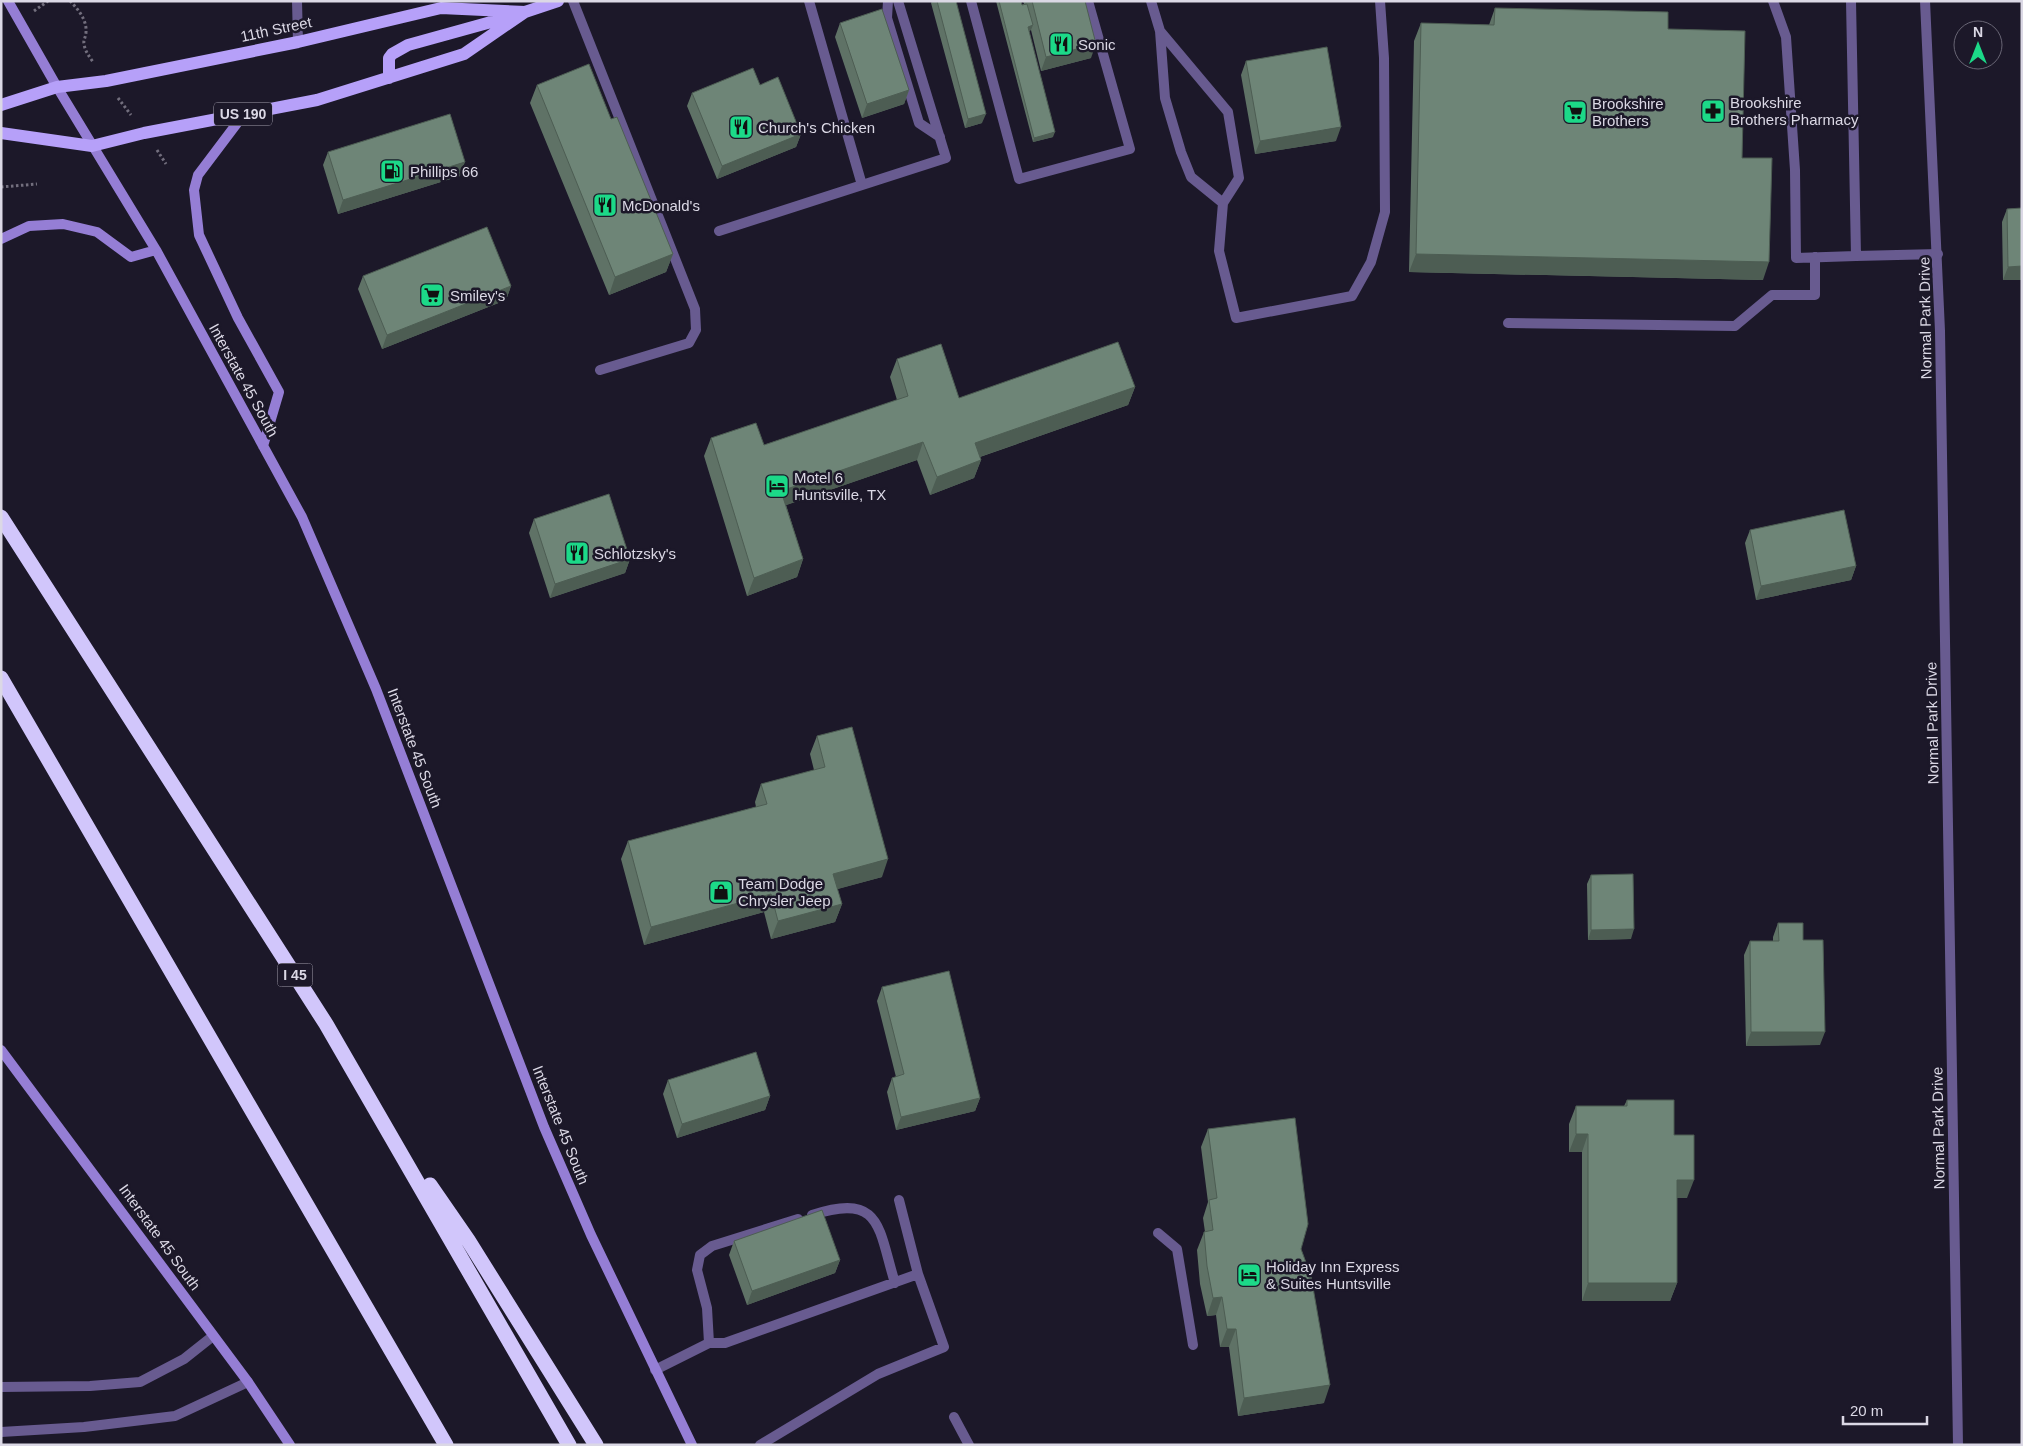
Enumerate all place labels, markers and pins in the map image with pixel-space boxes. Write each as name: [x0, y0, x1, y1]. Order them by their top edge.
restaurant icon: Sonic: [1048, 31, 1074, 57]
place label: Sonic: [1078, 36, 1116, 53]
place label: Brookshire Brothers Pharmacy: [1730, 94, 1859, 128]
place label: Brookshire Brothers: [1592, 95, 1664, 129]
pharmacy icon: Brookshire Brothers Pharmacy: [1700, 98, 1726, 124]
supermarket icon: Brookshire Brothers: [1562, 99, 1588, 125]
restaurant icon: Church's Chicken: [728, 114, 754, 140]
place label: Church's Chicken: [758, 119, 875, 136]
fuel station icon: Phillips 66: [379, 158, 405, 184]
place label: Phillips 66: [410, 163, 478, 180]
restaurant icon: McDonald's: [592, 192, 618, 218]
place label: McDonald's: [622, 197, 700, 214]
supermarket icon: Smiley's: [419, 282, 445, 308]
place label: Smiley's: [450, 287, 505, 304]
place label: Motel 6 Huntsville, TX: [794, 469, 886, 503]
hotel icon: Motel 6 Huntsville, TX: [764, 473, 790, 499]
restaurant icon: Schlotzsky's: [564, 540, 590, 566]
place label: Schlotzsky's: [594, 545, 676, 562]
place label: Team Dodge Chrysler Jeep: [738, 875, 831, 909]
shop icon: Team Dodge Chrysler Jeep: [708, 879, 734, 905]
place label: Holiday Inn Express & Suites Huntsville: [1266, 1258, 1399, 1292]
hotel icon: Holiday Inn Express & Suites Huntsville: [1236, 1262, 1262, 1288]

